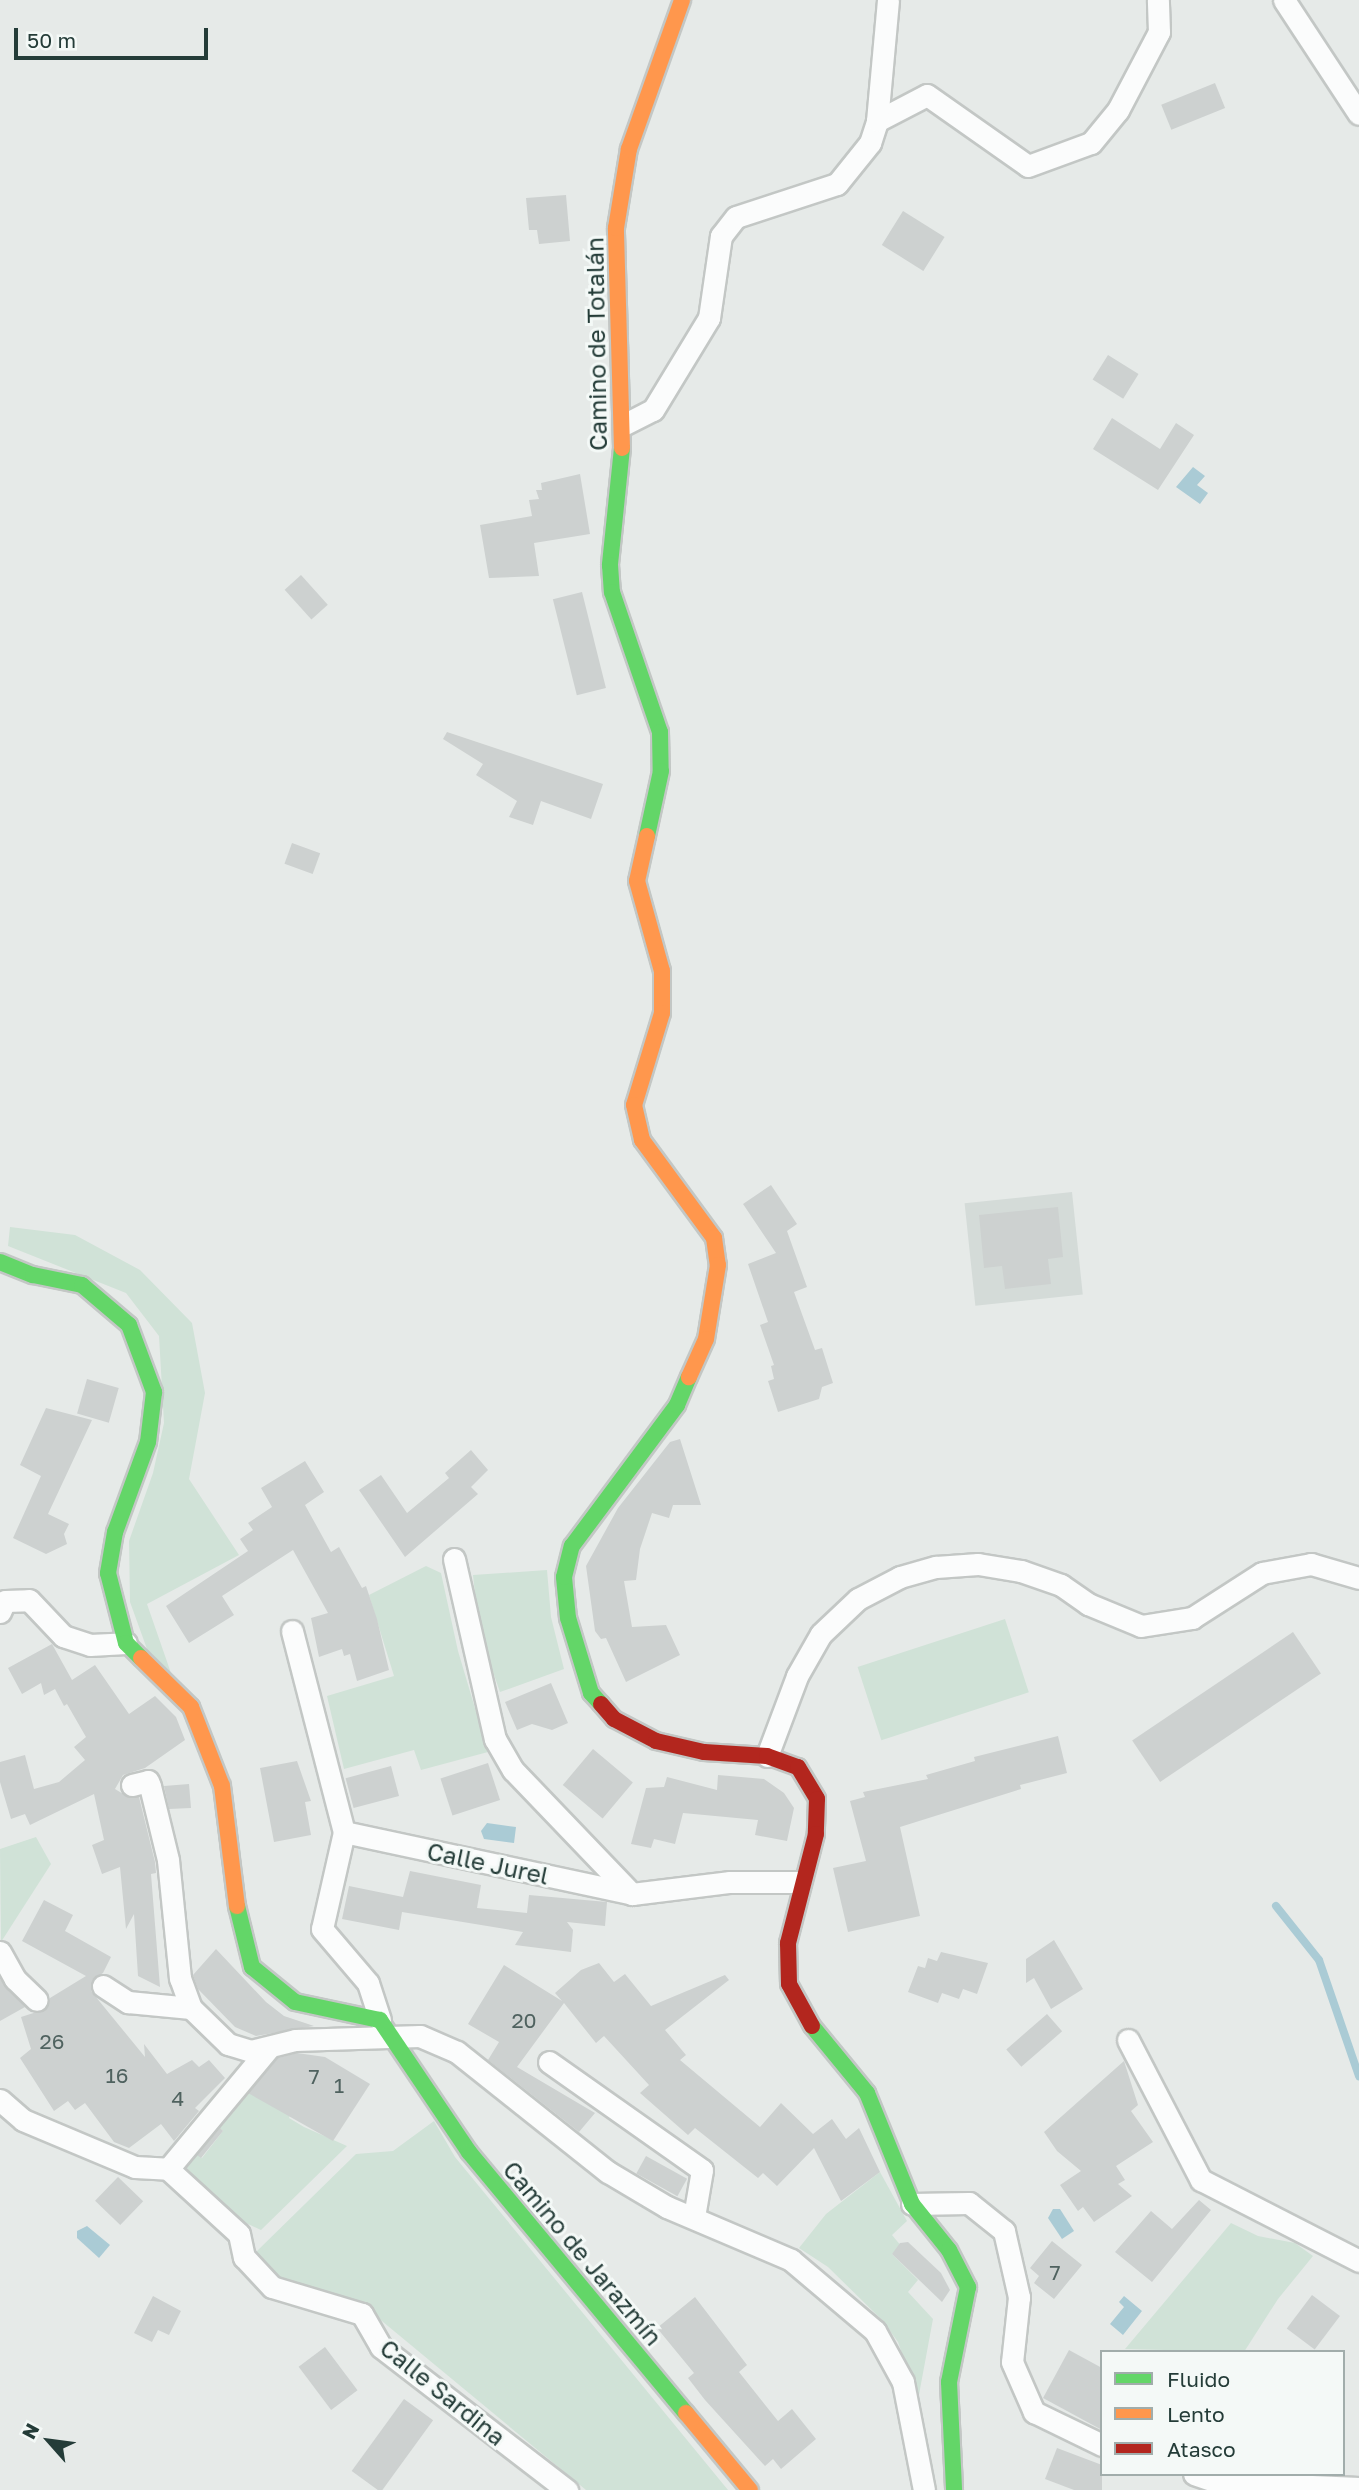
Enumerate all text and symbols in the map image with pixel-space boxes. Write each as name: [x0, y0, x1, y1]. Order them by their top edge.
scale bar: [18, 14, 212, 58]
text: 50 m: [27, 27, 76, 53]
street label: Camino de Totalán: [580, 237, 612, 451]
street label: Calle Jurel: [425, 1836, 551, 1890]
house number: 20: [511, 2007, 537, 2033]
house number: 26: [40, 2028, 64, 2054]
house number: 16: [106, 2062, 128, 2088]
house number: 7: [308, 2063, 320, 2089]
house number: 1: [334, 2072, 344, 2098]
house number: 4: [172, 2085, 184, 2111]
street label: Camino de Jarazmín: [498, 2155, 668, 2351]
house number: 7: [1049, 2259, 1061, 2285]
street label: Calle Sardina: [375, 2333, 511, 2451]
legend: [1100, 2350, 1345, 2476]
text: Fluido: [1167, 2366, 1230, 2392]
text: Lento: [1167, 2401, 1225, 2427]
north arrow: [14, 2406, 84, 2476]
text: N: [16, 2419, 44, 2443]
text: Atasco: [1167, 2436, 1236, 2462]

